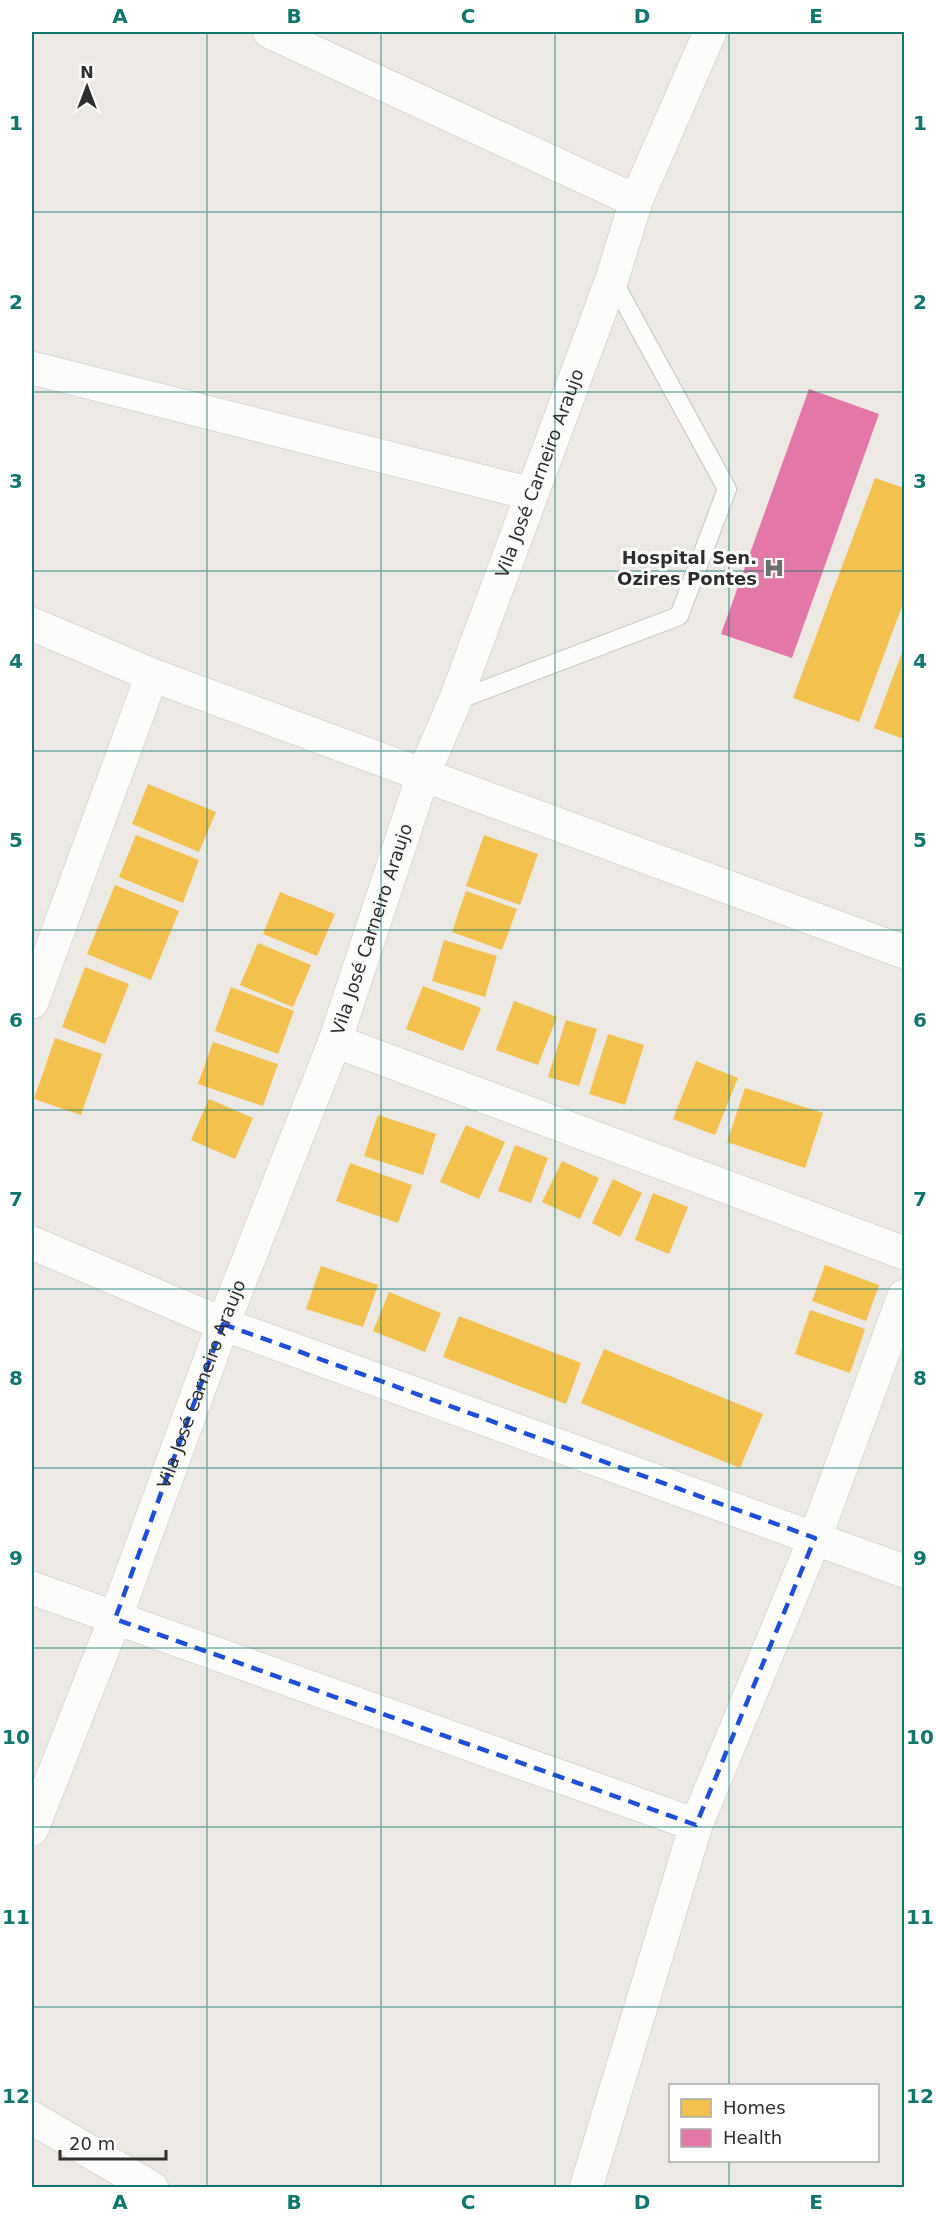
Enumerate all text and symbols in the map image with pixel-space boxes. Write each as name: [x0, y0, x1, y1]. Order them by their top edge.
text: A: [112, 4, 128, 28]
text: B: [286, 4, 302, 28]
text: C: [461, 4, 475, 28]
text: D: [634, 4, 650, 28]
text: E: [809, 4, 823, 28]
north arrow: [57, 57, 117, 117]
text: N: [80, 63, 94, 82]
text: 1: [9, 111, 23, 135]
text: 1: [913, 111, 927, 135]
text: 2: [9, 290, 23, 314]
text: 2: [913, 290, 927, 314]
street label: Vila José Carneiro Araujo: [491, 366, 588, 581]
text: 3: [9, 469, 23, 493]
text: 3: [913, 469, 927, 493]
place label: Hospital Sen. Ozires Pontes: [617, 547, 757, 589]
hospital icon: Hospital Sen. Ozires Pontes: [762, 556, 786, 580]
text: 4: [9, 649, 23, 673]
text: 4: [913, 649, 927, 673]
street label: Vila José Carneiro Araujo: [327, 821, 416, 1038]
text: 5: [9, 828, 23, 852]
text: 5: [913, 828, 927, 852]
text: 6: [9, 1008, 23, 1032]
text: 6: [913, 1008, 927, 1032]
text: 7: [9, 1187, 23, 1211]
text: 7: [913, 1187, 927, 1211]
street label: Vila José Carneiro Araujo: [153, 1276, 250, 1491]
text: 8: [9, 1366, 23, 1390]
text: 8: [913, 1366, 927, 1390]
text: 9: [9, 1546, 23, 1570]
text: 9: [913, 1546, 927, 1570]
text: 10: [2, 1725, 30, 1749]
text: 10: [906, 1725, 934, 1749]
text: 11: [2, 1905, 30, 1929]
text: 11: [906, 1905, 934, 1929]
text: 12: [2, 2084, 30, 2108]
legend: [669, 2084, 879, 2162]
text: 12: [906, 2084, 934, 2108]
text: Homes: [723, 2097, 786, 2118]
scale bar: [60, 2123, 166, 2161]
text: Health: [723, 2127, 782, 2148]
text: 20 m: [69, 2133, 115, 2154]
text: A: [112, 2190, 128, 2214]
text: B: [286, 2190, 302, 2214]
text: C: [461, 2190, 475, 2214]
text: D: [634, 2190, 650, 2214]
text: E: [809, 2190, 823, 2214]

